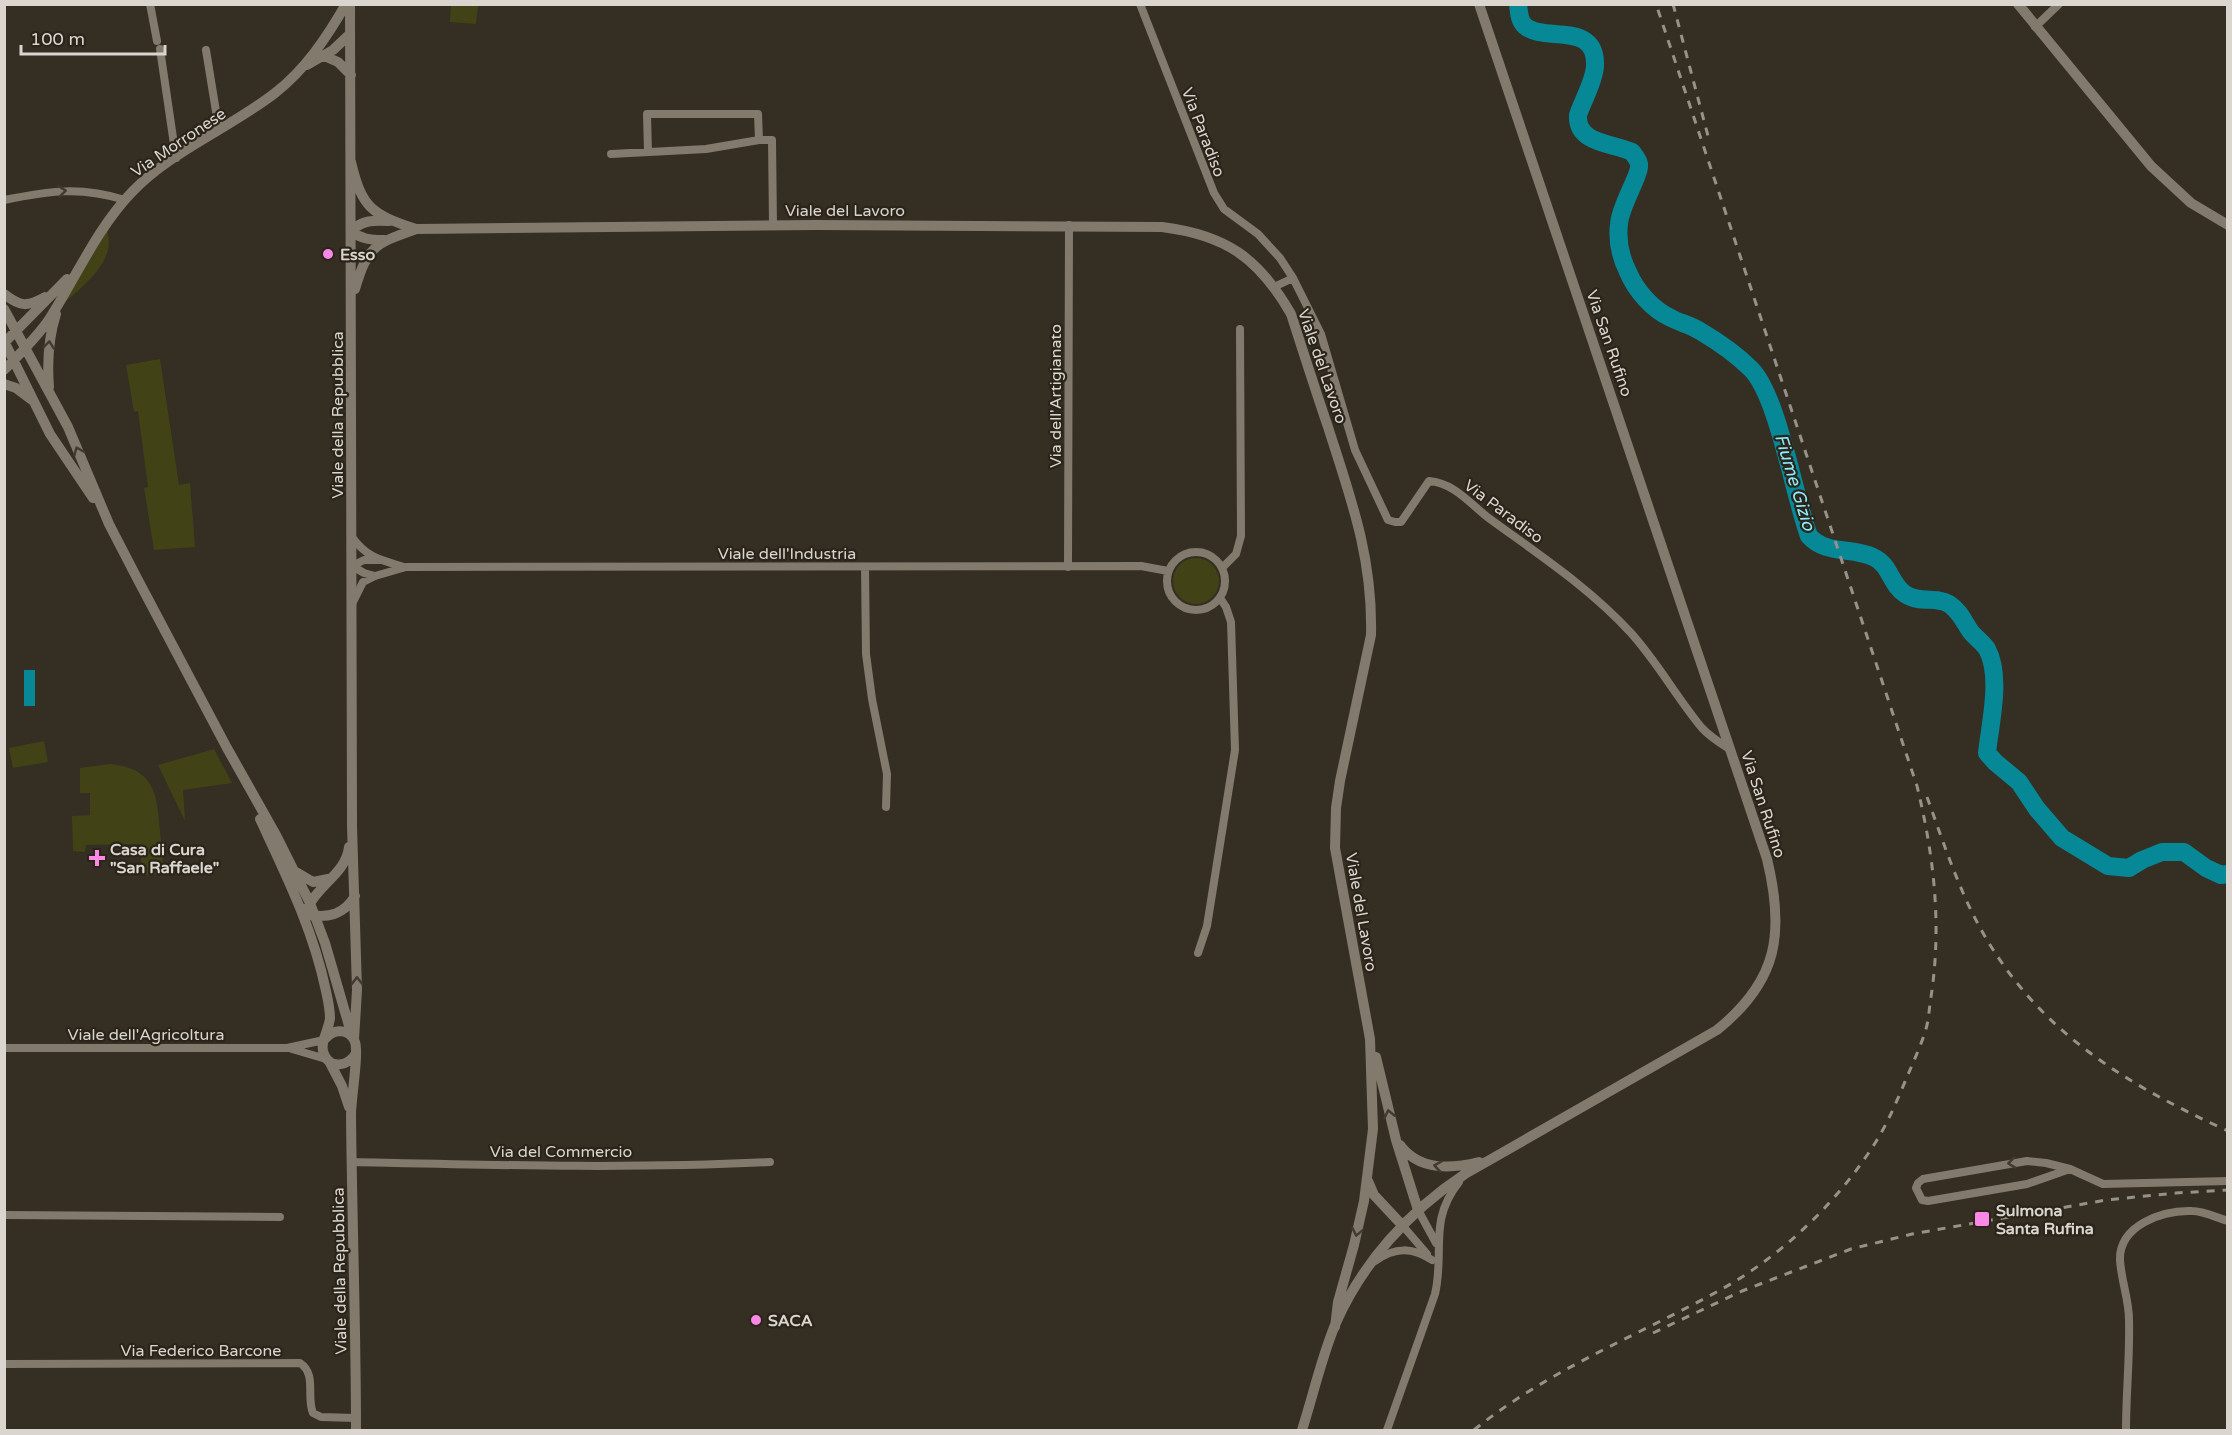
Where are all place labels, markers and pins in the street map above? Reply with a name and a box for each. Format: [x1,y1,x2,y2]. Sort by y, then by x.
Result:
place label: Esso [340,245,375,265]
marker: Esso [321,247,335,261]
place label: Casa di Cura "San Raffaele" [110,840,219,878]
marker: Casa di Cura "San Raffaele" [88,849,106,867]
place label: Sulmona Santa Rufina [1996,1201,2094,1239]
marker: Sulmona Santa Rufina [1973,1210,1991,1228]
place label: SACA [768,1311,813,1331]
marker: SACA [749,1313,763,1327]

